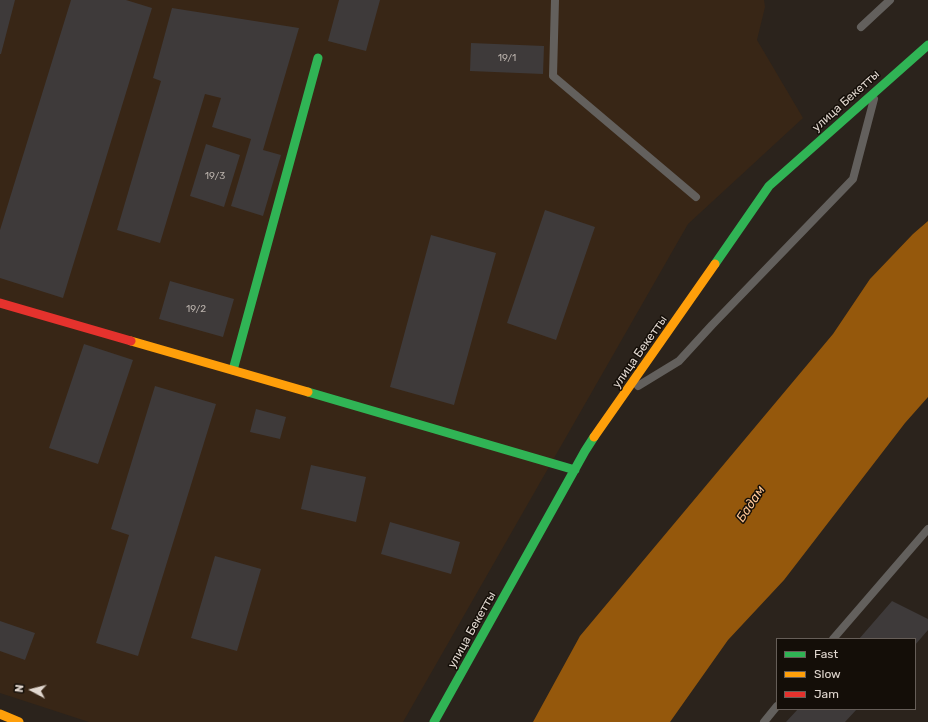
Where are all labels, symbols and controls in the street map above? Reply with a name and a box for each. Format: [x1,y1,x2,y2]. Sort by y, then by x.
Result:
house number: 19/1 [498,52,516,64]
street label: улица Бекетты [809,67,883,135]
house number: 19/3 [205,170,225,182]
house number: 19/2 [186,303,206,315]
street label: улица Бекетты [610,313,670,391]
water label: Бадам [733,483,769,525]
street label: улица Бекетты [445,589,499,671]
legend [776,638,916,710]
text: Fast [814,647,838,661]
text: Slow [814,667,841,681]
north arrow [12,670,52,710]
text: N [13,684,27,693]
text: Jam [814,687,839,701]

